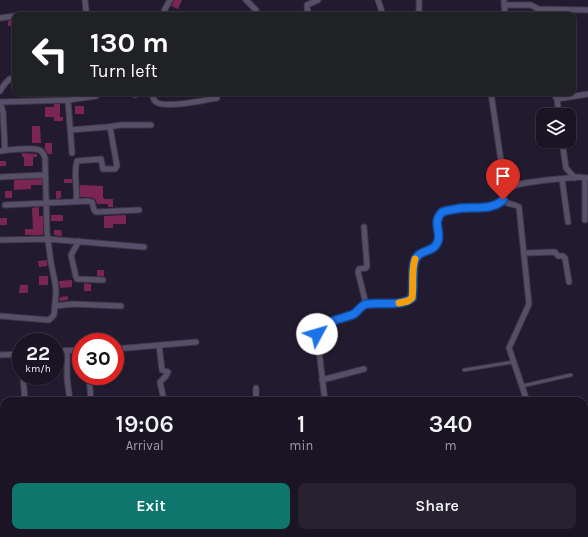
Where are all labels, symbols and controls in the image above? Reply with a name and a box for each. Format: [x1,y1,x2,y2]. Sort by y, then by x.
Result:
text: 130 m [90,26,169,59]
icon: left [24,28,76,80]
text: Turn left [90,60,158,82]
map controls [536,108,576,148]
button: layers [536,108,576,148]
pin [486,159,520,200]
icon: arrive [492,165,514,187]
position arrow [296,313,338,355]
speed limit sign: 30 [72,333,124,385]
text: 22 [26,342,50,365]
text: km/h [25,363,51,375]
text: 19:06 [116,410,174,438]
text: 1 [297,410,305,438]
text: 340 [429,410,472,438]
text: Arrival [126,438,164,453]
text: min [289,438,313,453]
text: m [445,438,457,453]
button: Exit [12,483,290,529]
button: Share [298,483,576,529]

